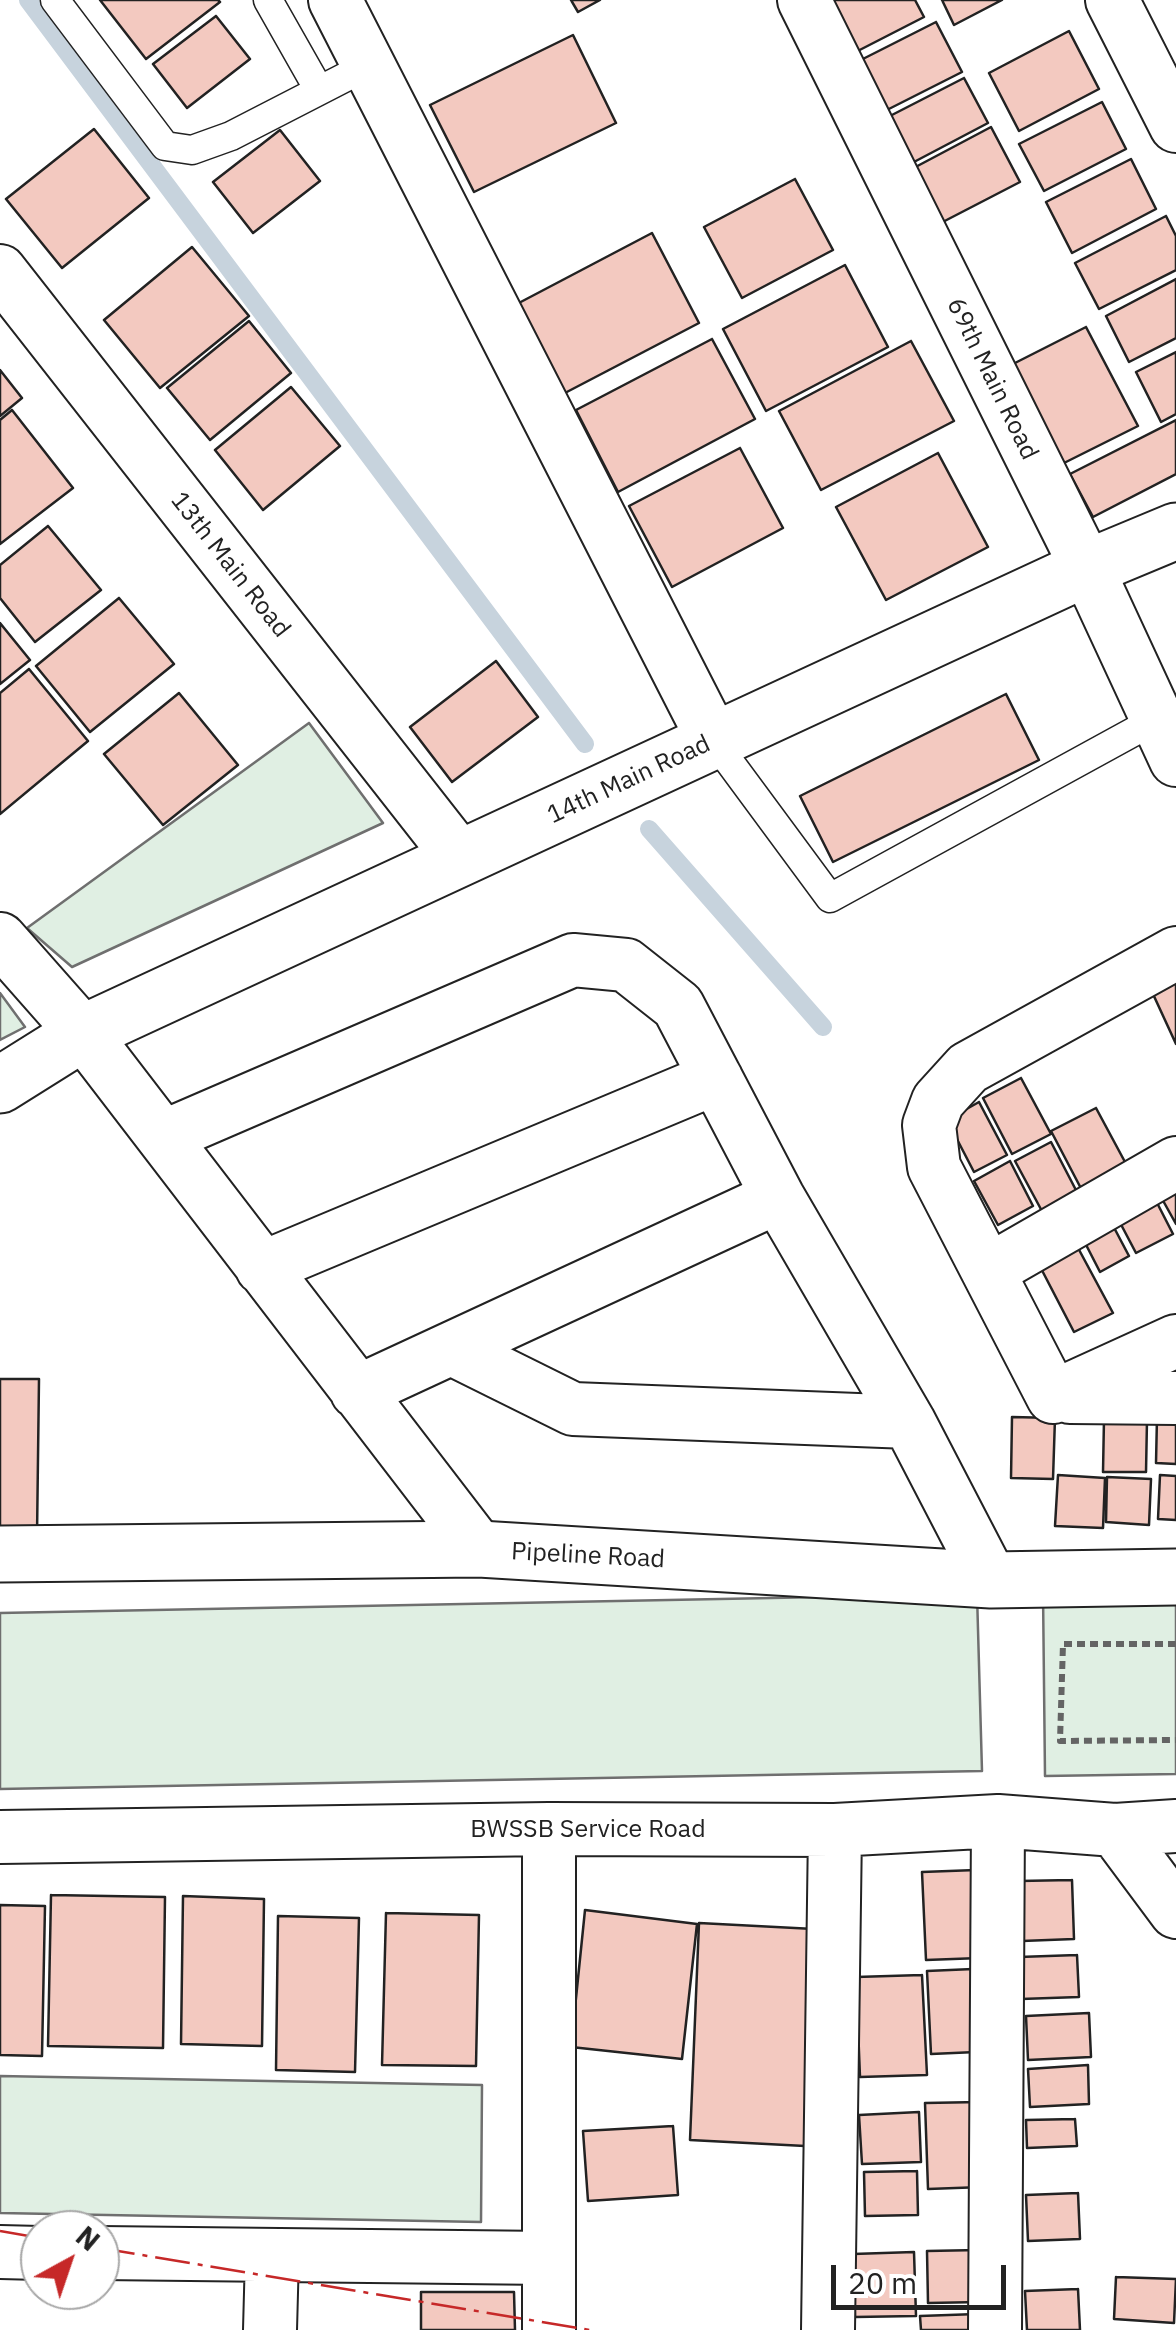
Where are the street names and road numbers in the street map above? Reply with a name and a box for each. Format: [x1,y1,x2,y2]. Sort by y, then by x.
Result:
street label: 69th Main Road [940,293,1044,465]
street label: 13th Main Road [164,486,296,644]
street label: 14th Main Road [543,729,715,831]
street label: Pipeline Road [510,1537,666,1575]
street label: BWSSB Service Road [470,1815,706,1845]

